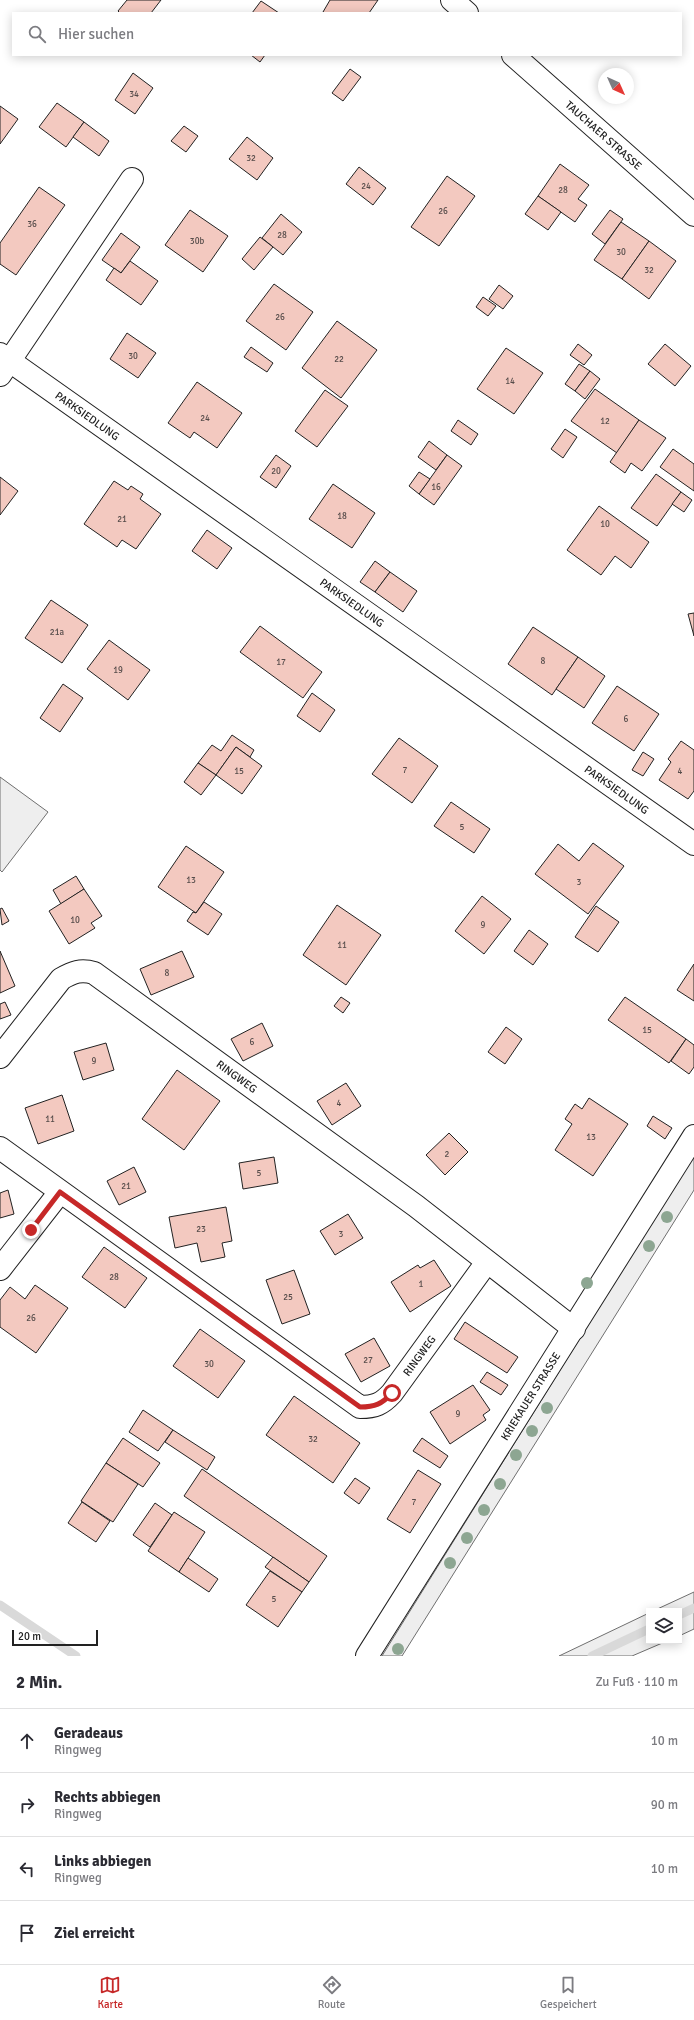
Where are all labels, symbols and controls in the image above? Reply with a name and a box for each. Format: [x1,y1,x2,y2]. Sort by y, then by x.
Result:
search box [12,12,682,56]
icon: search [26,23,48,45]
text: Hier suchen [58,25,134,43]
north arrow [598,68,634,104]
house number: 34 [129,89,139,100]
street label: TAUCHAER STRASSE [563,98,645,172]
house number: 32 [246,153,256,164]
house number: 24 [361,181,371,192]
house number: 28 [558,185,568,196]
house number: 26 [438,206,448,217]
house number: 36 [27,219,37,230]
house number: 28 [277,230,287,241]
house number: 30b [190,236,204,247]
house number: 30 [616,247,626,258]
house number: 32 [644,265,654,276]
house number: 26 [275,312,285,323]
house number: 30 [128,351,138,362]
house number: 22 [334,354,344,365]
house number: 14 [505,376,515,387]
street label: PARKSIEDLUNG [53,389,122,443]
house number: 24 [200,413,210,424]
house number: 12 [600,416,610,427]
house number: 20 [271,466,281,477]
house number: 16 [431,482,441,493]
house number: 18 [337,511,347,522]
house number: 21 [117,514,127,525]
house number: 10 [600,519,610,530]
street label: PARKSIEDLUNG [317,575,387,630]
house number: 21a [50,627,65,638]
house number: 8 [541,656,546,667]
house number: 17 [276,657,286,668]
house number: 19 [113,665,123,676]
house number: 6 [624,714,629,725]
street label: PARKSIEDLUNG [582,762,651,817]
house number: 7 [403,765,408,776]
house number: 15 [234,766,244,777]
house number: 4 [678,766,683,777]
house number: 5 [460,822,465,833]
house number: 13 [186,875,196,886]
house number: 3 [577,877,582,888]
house number: 10 [70,915,80,926]
house number: 9 [481,920,486,931]
house number: 11 [337,940,347,951]
house number: 8 [165,968,170,979]
house number: 15 [642,1025,652,1036]
house number: 6 [250,1037,255,1048]
house number: 9 [92,1056,97,1067]
street label: RINGWEG [214,1057,260,1095]
house number: 4 [337,1098,342,1109]
house number: 11 [45,1114,55,1125]
house number: 13 [586,1132,596,1143]
house number: 2 [445,1149,450,1160]
house number: 5 [257,1168,262,1179]
house number: 21 [121,1181,131,1192]
route end [22,1221,40,1239]
house number: 23 [196,1224,206,1235]
house number: 3 [339,1229,344,1240]
house number: 28 [109,1272,119,1283]
house number: 1 [419,1279,424,1290]
house number: 25 [283,1292,293,1303]
house number: 26 [26,1313,36,1324]
street label: RINGWEG [400,1333,438,1378]
street label: KRIEKAUER STRASSE [498,1350,563,1443]
house number: 27 [363,1355,373,1366]
house number: 30 [204,1359,214,1370]
route start [383,1384,401,1402]
house number: 9 [456,1409,461,1420]
house number: 32 [308,1434,318,1445]
house number: 7 [412,1497,417,1508]
house number: 5 [272,1594,277,1605]
map controls [646,1608,682,1644]
button: layers [646,1608,682,1644]
scale bar [12,1628,98,1647]
text: 20 m [18,1630,41,1643]
text: 2 Min. [16,1672,62,1693]
text: Zu Fuß · 110 m [595,1674,678,1690]
text: Geradeaus [54,1724,123,1742]
icon: ahead [16,1730,38,1752]
text: 10 m [651,1733,678,1749]
text: Ringweg [54,1742,102,1758]
text: Rechts abbiegen [54,1788,161,1806]
icon: right [16,1794,38,1816]
text: 90 m [651,1797,678,1813]
text: Ringweg [54,1806,102,1822]
text: Links abbiegen [54,1852,151,1870]
icon: left [16,1858,38,1880]
text: 10 m [651,1861,678,1877]
text: Ringweg [54,1870,102,1886]
icon: arrive [16,1922,38,1944]
text: Ziel erreicht [54,1924,135,1942]
tab: Karte [97,1974,123,2011]
tab: Route [318,1974,345,2011]
tab: Gespeichert [540,1974,597,2011]

